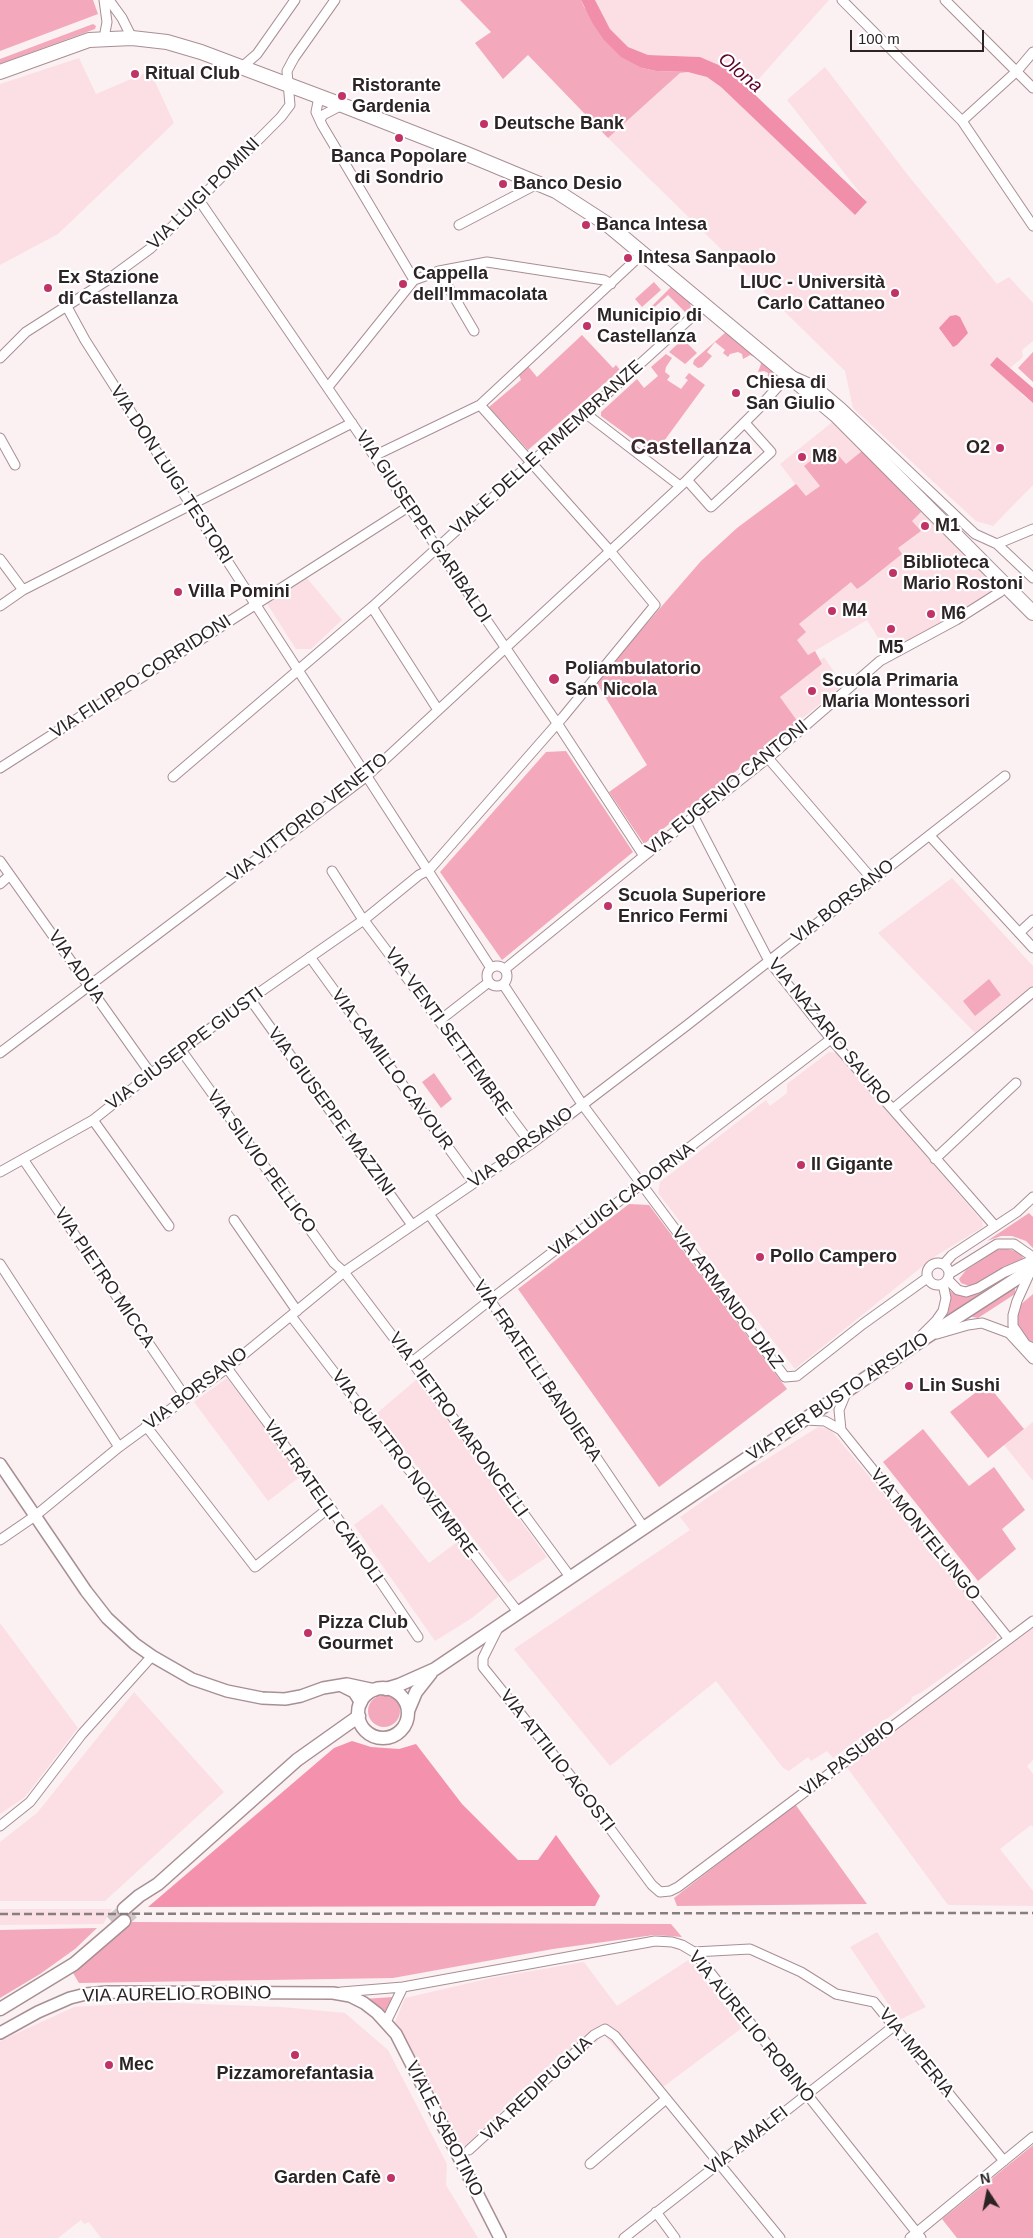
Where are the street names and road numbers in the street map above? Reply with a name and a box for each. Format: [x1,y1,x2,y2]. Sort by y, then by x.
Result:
street label: VIA LUIGI POMINI [143,133,265,255]
street label: VIALE DELLE RIMEMBRANZE [446,356,648,540]
street label: VIA DON LUIGI TESTORI [105,382,237,568]
street label: VIA GIUSEPPE GARIBALDI [351,427,495,627]
street label: VIA FILIPPO CORRIDONI [47,610,235,744]
street label: VIA EUGENIO CANTONI [641,716,813,860]
street label: VIA VITTORIO VENETO [224,749,392,887]
street label: VIA BORSANO [787,855,899,949]
street label: VIA ADUA [43,926,109,1008]
street label: VIA VENTI SETTEMBRE [380,944,516,1120]
street label: VIA NAZARIO SAURO [763,954,895,1110]
street label: VIA GIUSEPPE GIUSTI [102,983,268,1115]
street label: VIA CAMILLO CAVOUR [326,985,458,1155]
street label: VIA GIUSEPPE MAZZINI [263,1024,399,1200]
street label: VIA SILVIO PELLICO [202,1086,320,1238]
street label: VIA BORSANO [464,1103,578,1193]
street label: VIA LUIGI CADORNA [545,1138,699,1262]
street label: VIA PIETRO MICCA [49,1204,159,1352]
street label: VIA ARMANDO DIAZ [667,1223,787,1373]
street label: VIA FRATELLI BANDIERA [468,1276,606,1466]
street label: VIA PIETRO MARONCELLI [384,1328,532,1522]
street label: VIA PER BUSTO ARSIZIO [743,1328,933,1466]
street label: VIA BORSANO [140,1343,252,1435]
street label: VIA QUATTRO NOVEMBRE [327,1366,481,1562]
street label: VIA FRATELLI CAIROLI [259,1416,387,1588]
street label: VIA MONTELUNGO [865,1465,985,1605]
street label: VIA ATTILIO AGOSTI [495,1686,619,1836]
street label: VIA PASUBIO [796,1716,900,1802]
street label: VIA AURELIO ROBINO [683,1947,819,2107]
street label: VIA AURELIO ROBINO [82,1983,272,2007]
street label: VIA IMPERIA [874,2004,958,2102]
street label: VIA REDIPUGLIA [477,2032,597,2146]
street label: VIALE SABOTINO [401,2058,487,2200]
street label: VIA AMALFI [701,2102,793,2180]

